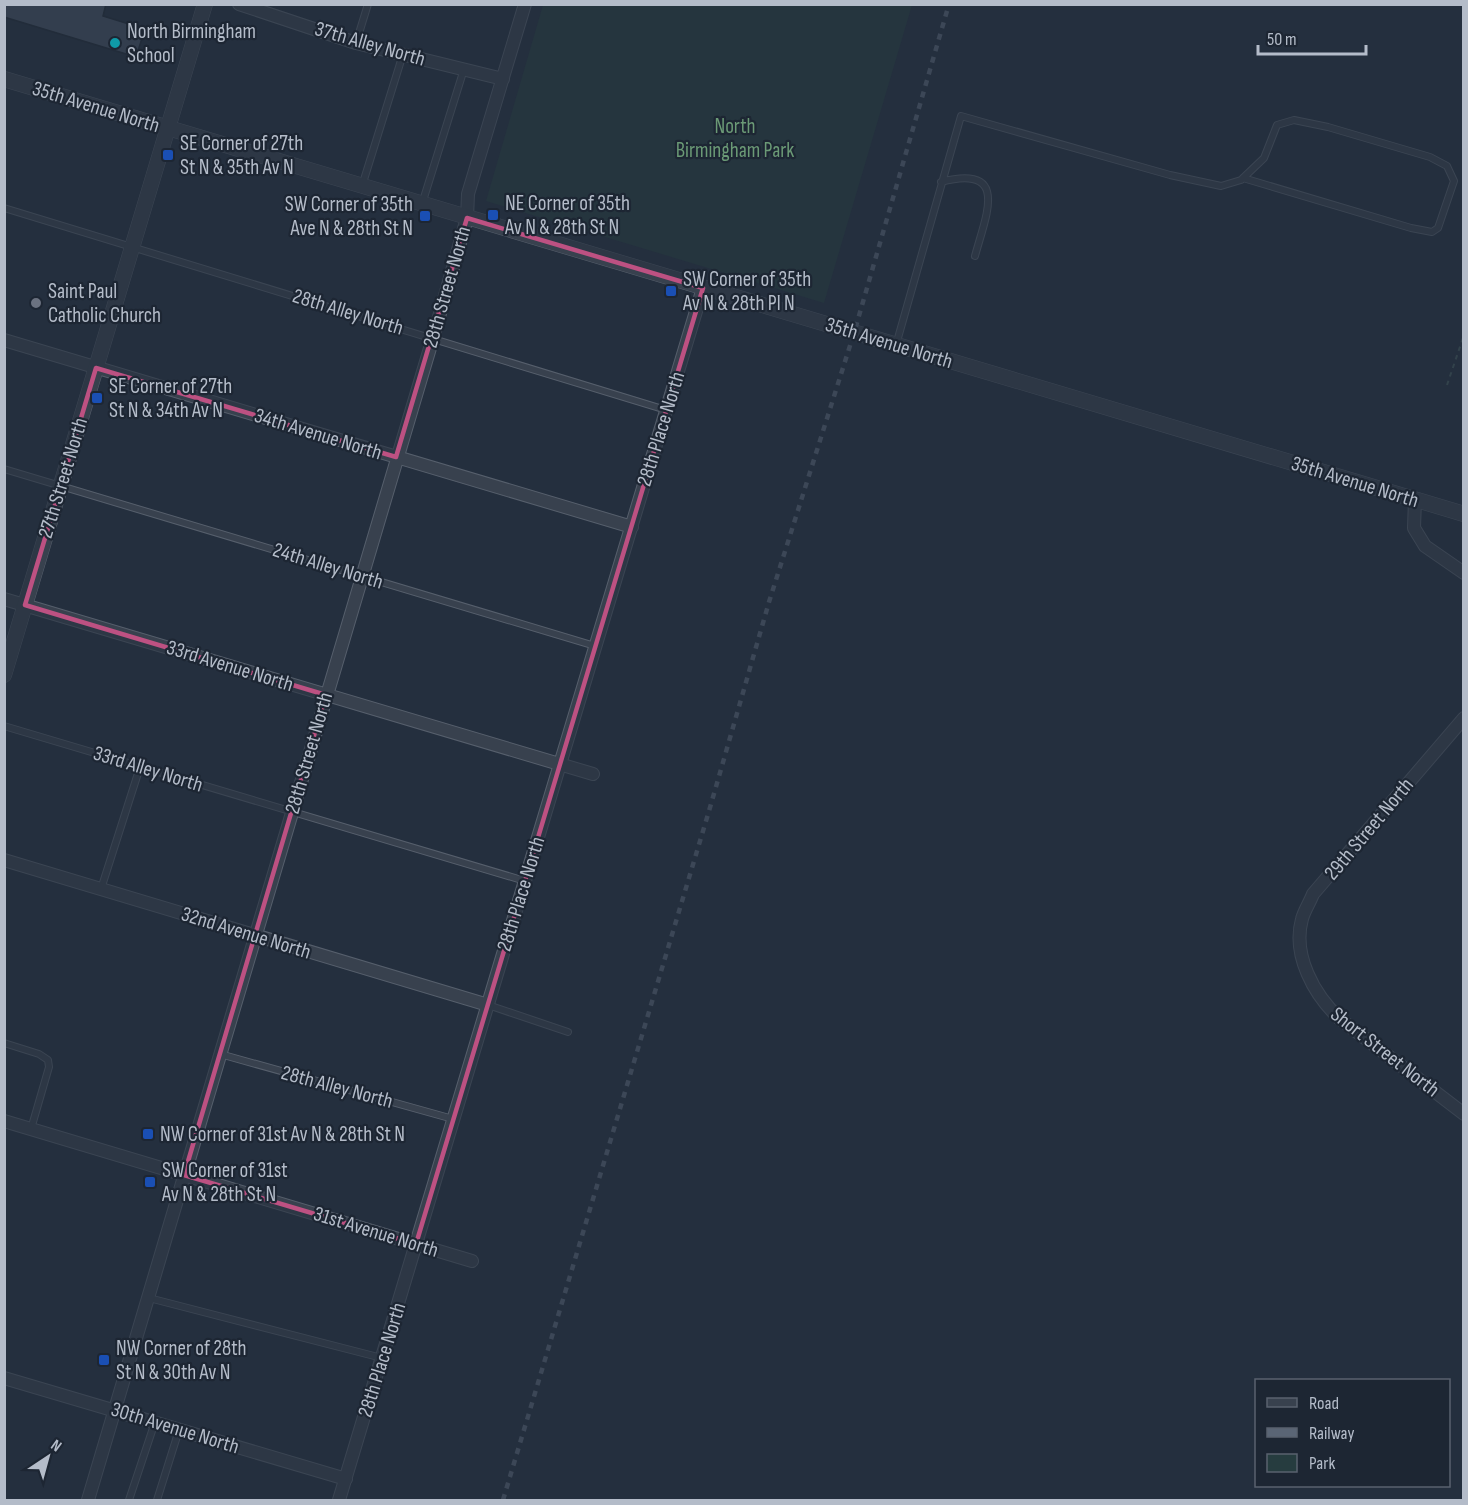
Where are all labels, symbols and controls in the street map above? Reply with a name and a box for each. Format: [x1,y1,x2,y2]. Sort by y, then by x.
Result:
street label: 37th Alley North [312,16,428,72]
scale bar [1258,18,1366,56]
place label: North Birmingham School [127,19,256,68]
text: 50 m [1267,29,1297,50]
marker: North Birmingham School [108,36,122,50]
street label: 35th Avenue North [29,76,163,138]
park label: North Birmingham Park [676,114,794,163]
place label: SE Corner of 27th St N & 35th Av N [180,131,303,180]
marker: SE Corner of 27th St N & 35th Av N [161,148,175,162]
place label: NE Corner of 35th Av N & 28th St N [504,191,630,240]
place label: SW Corner of 35th Ave N & 28th St N [285,192,413,241]
marker: NE Corner of 35th Av N & 28th St N [486,208,500,222]
marker: SW Corner of 35th Ave N & 28th St N [418,209,432,223]
street label: 28th Street North [418,223,476,351]
place label: SW Corner of 35th Av N & 28th Pl N [682,267,811,316]
place label: Saint Paul Catholic Church [48,279,161,328]
street label: 28th Alley North [290,283,406,341]
marker: SW Corner of 35th Av N & 28th Pl N [664,284,678,298]
marker: Saint Paul Catholic Church [29,296,43,310]
street label: 35th Avenue North [822,312,956,374]
street label: 28th Place North [632,369,690,489]
place label: SE Corner of 27th St N & 34th Av N [109,374,232,423]
marker: SE Corner of 27th St N & 34th Av N [90,391,104,405]
street label: 34th Avenue North [251,403,385,465]
street label: 27th Street North [33,415,93,541]
street label: 35th Avenue North [1288,451,1422,513]
street label: 24th Alley North [270,537,386,595]
street label: 33rd Avenue North [164,635,296,697]
street label: 28th Street North [280,689,338,817]
street label: 33rd Alley North [90,740,206,798]
street label: 29th Street North [1319,773,1419,885]
street label: 28th Place North [492,834,550,954]
street label: 32nd Avenue North [178,901,314,965]
street label: Short Street North [1326,1002,1444,1102]
street label: 28th Alley North [278,1060,396,1114]
place label: NW Corner of 31st Av N & 28th St N [160,1122,405,1147]
marker: NW Corner of 31st Av N & 28th St N [141,1127,155,1141]
place label: SW Corner of 31st Av N & 28th St N [161,1158,288,1207]
marker: SW Corner of 31st Av N & 28th St N [143,1175,157,1189]
street label: 31st Avenue North [311,1201,441,1263]
street label: 28th Place North [353,1300,411,1420]
place label: NW Corner of 28th St N & 30th Av N [116,1336,247,1385]
marker: NW Corner of 28th St N & 30th Av N [97,1353,111,1367]
legend [1255,1379,1450,1487]
text: Road [1309,1393,1339,1414]
street label: 30th Avenue North [108,1397,242,1459]
text: Railway [1309,1423,1354,1444]
north arrow [18,1427,78,1487]
text: N [47,1436,65,1456]
text: Park [1309,1453,1335,1474]

